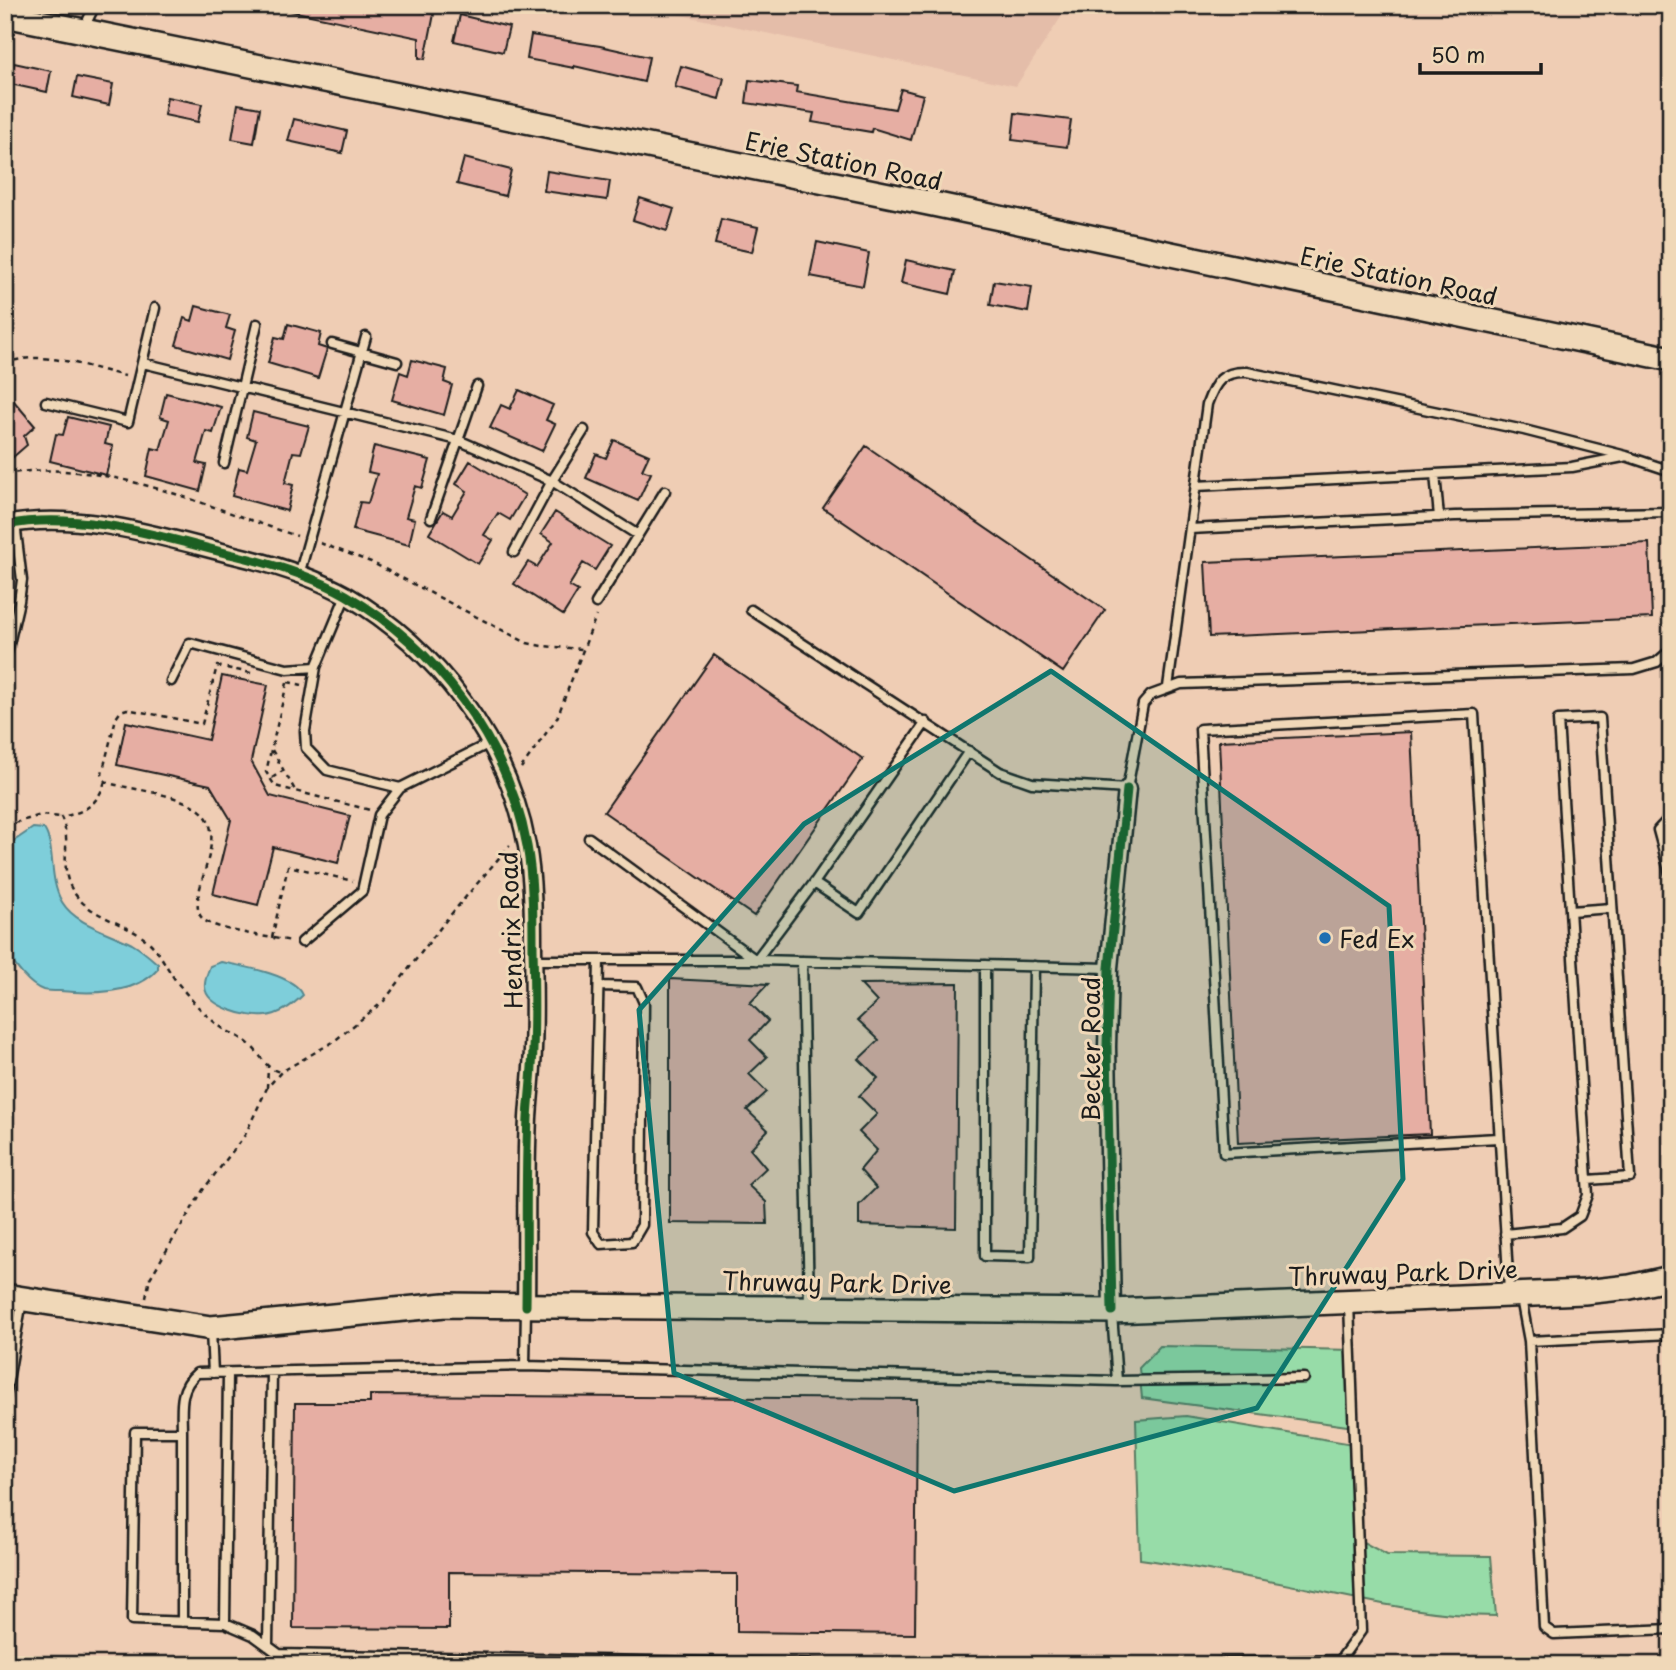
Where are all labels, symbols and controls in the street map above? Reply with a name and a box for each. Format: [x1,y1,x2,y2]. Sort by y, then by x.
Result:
scale bar [1420,32,1541,76]
text: 50 m [1431,38,1485,70]
street label: Erie Station Road [742,122,946,198]
street label: Erie Station Road [1297,237,1501,313]
street label: Hendrix Road [489,850,531,1010]
place label: Fed Ex [1339,920,1414,956]
marker: Fed Ex [1317,930,1333,946]
street label: Becker Road [1072,977,1108,1121]
street label: Thruway Park Drive [1288,1250,1518,1294]
street label: Thruway Park Drive [722,1262,952,1302]

